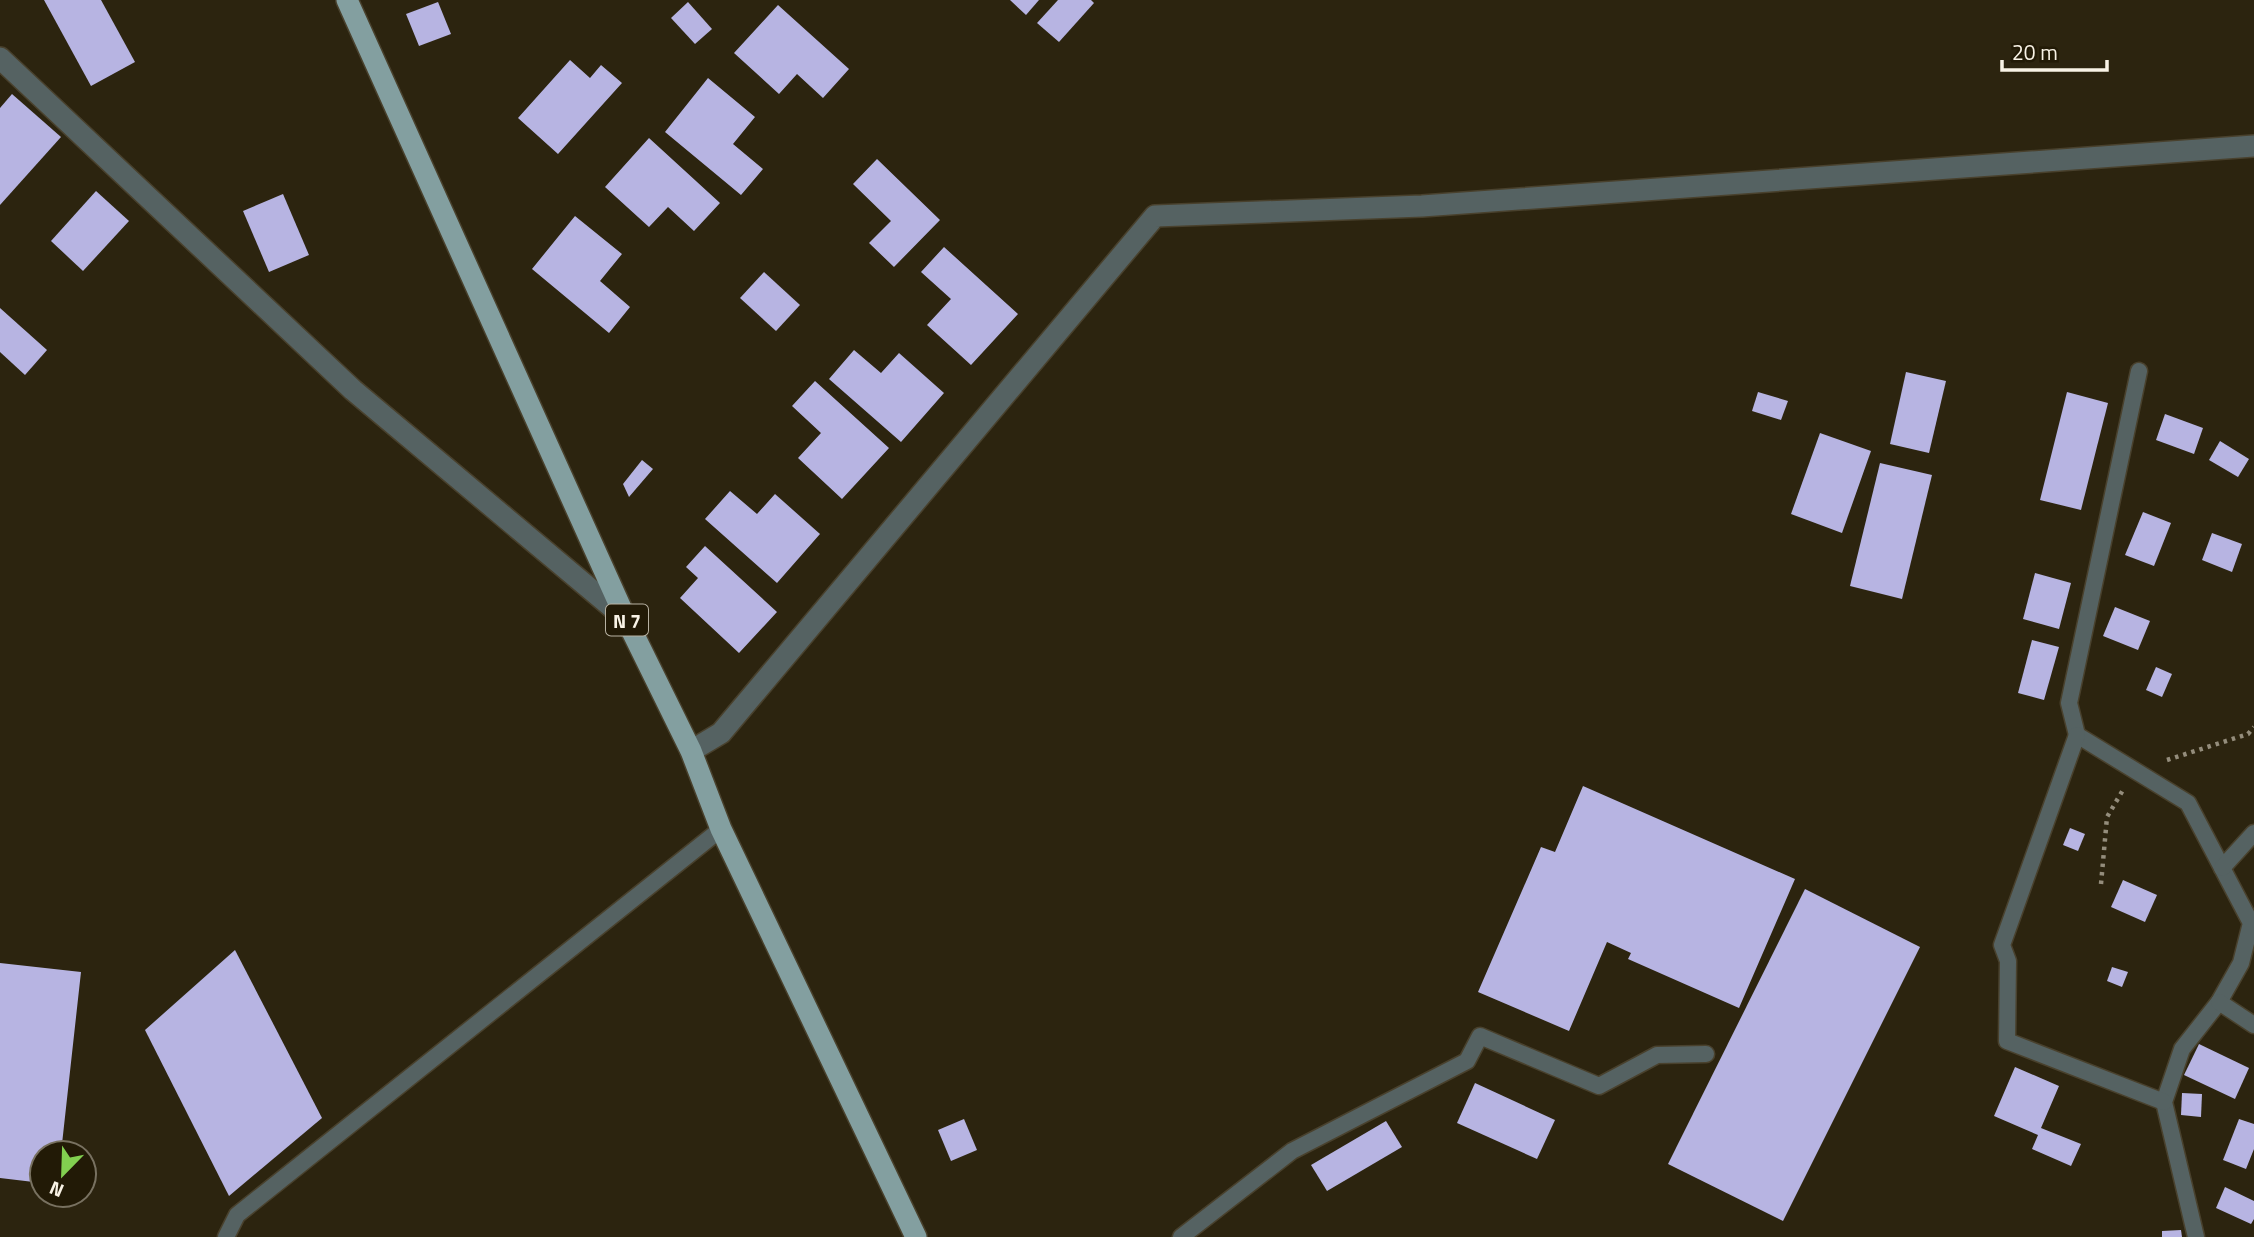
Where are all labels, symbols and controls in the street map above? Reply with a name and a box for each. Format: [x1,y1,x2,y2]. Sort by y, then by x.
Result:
scale bar [2002,28,2107,72]
text: 20 m [2012,36,2058,68]
road number: N 7 [606,604,648,636]
north arrow [28,1139,98,1209]
text: N [44,1174,68,1206]

